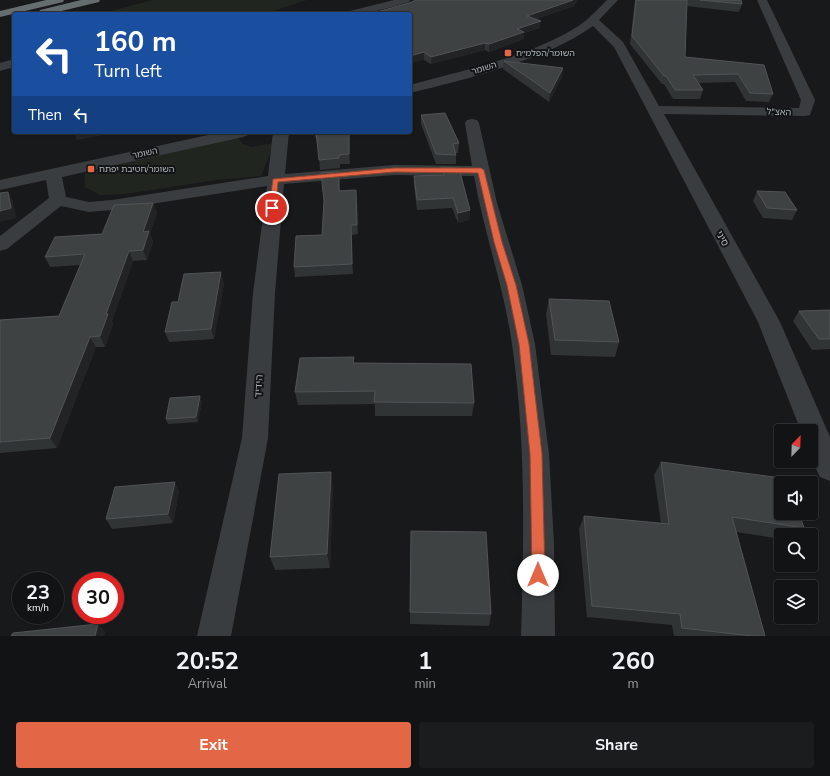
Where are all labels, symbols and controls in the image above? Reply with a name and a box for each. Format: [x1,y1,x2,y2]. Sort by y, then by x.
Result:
text: 160 m [94,23,177,61]
icon: left [28,28,80,80]
place label: השומר/הפלמ״ח [516,47,575,59]
marker: השומר/הפלמ״ח [503,48,513,58]
text: Turn left [94,59,162,83]
street label: השומר [470,59,498,77]
icon: left [70,104,92,126]
text: Then [28,105,62,125]
street label: האצ"ל [767,106,791,118]
street label: השומר [131,144,159,162]
place label: השומר/חטיבת יפתח [99,163,174,175]
marker: השומר/חטיבת יפתח [86,164,96,174]
pin [255,191,289,225]
icon: arrive [261,197,283,219]
street label: סיני [712,228,732,249]
street label: הידיד [251,374,267,398]
north arrow [774,424,818,468]
map controls [774,424,818,624]
button: sound [774,476,818,520]
button: search [774,528,818,572]
position arrow [517,554,559,596]
speed limit sign: 30 [72,572,124,624]
text: 23 [26,579,50,606]
button: layers [774,580,818,624]
text: km/h [27,601,49,615]
text: 20:52 [175,645,239,677]
text: 1 [418,645,432,677]
text: 260 [611,645,655,677]
text: Arrival [188,675,227,693]
text: min [414,675,436,693]
text: m [627,675,639,693]
button: Exit [16,722,411,768]
button: Share [419,722,814,768]

